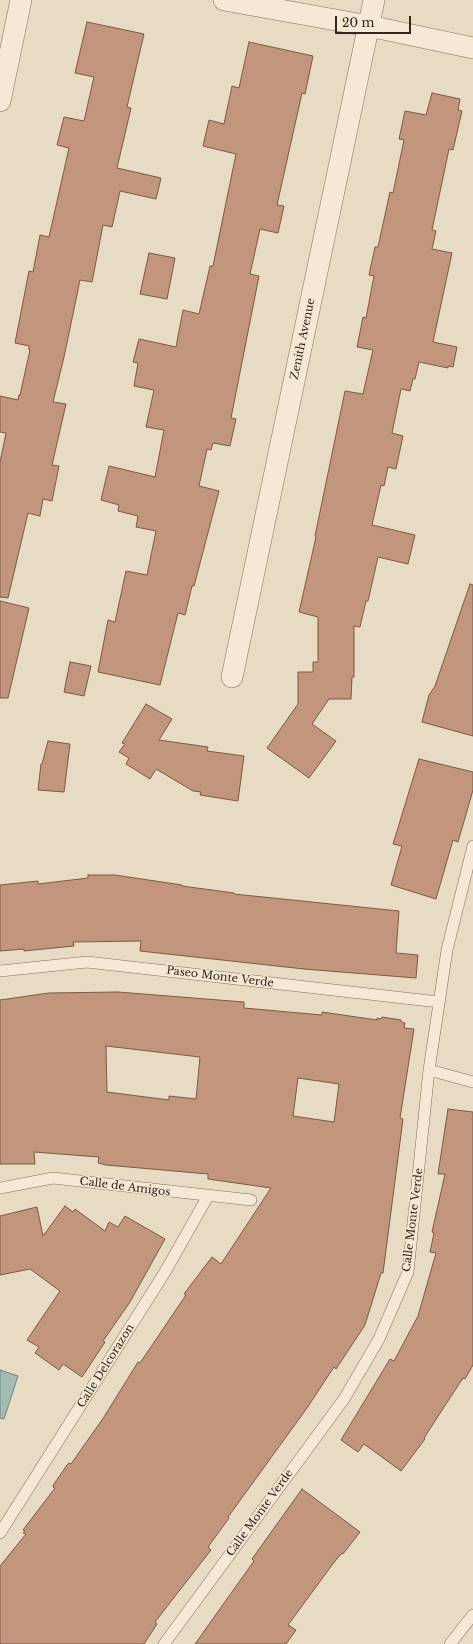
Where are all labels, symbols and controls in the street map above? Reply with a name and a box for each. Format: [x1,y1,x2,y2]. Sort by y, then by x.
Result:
scale bar [337,8,413,34]
text: 20 m [342,15,374,30]
street label: Zenith Avenue [288,297,318,381]
street label: Paseo Monte Verde [166,964,274,990]
street label: Calle Monte Verde [400,1167,426,1273]
street label: Calle de Amigos [79,1175,171,1199]
street label: Calle Delcorazon [75,1322,137,1410]
street label: Calle Monte Verde [224,1467,296,1559]

